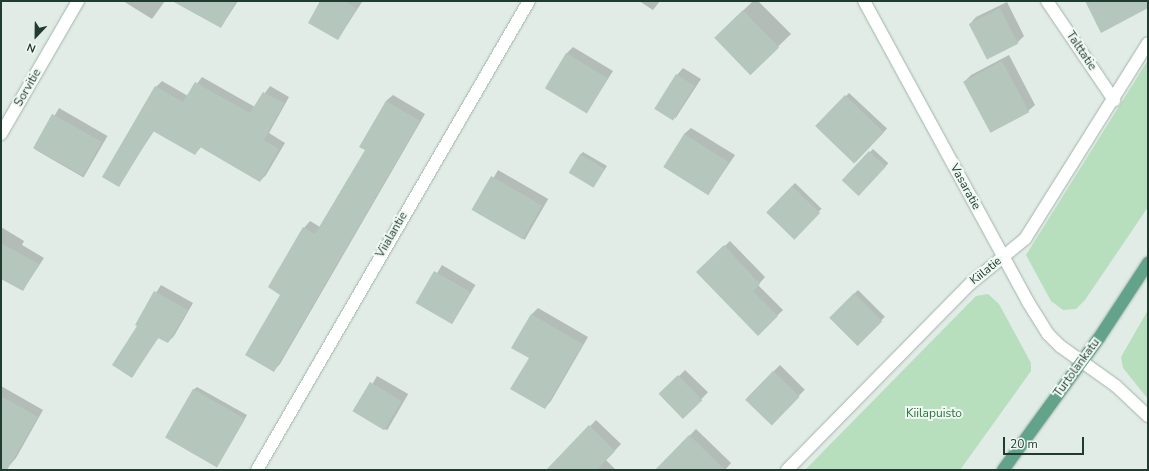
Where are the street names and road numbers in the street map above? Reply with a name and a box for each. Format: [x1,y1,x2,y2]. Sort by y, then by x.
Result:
street label: Talttatie [1063,29,1099,73]
street label: Sorvitie [12,67,44,109]
street label: Vasaratie [947,162,983,212]
street label: Viialantie [373,210,411,260]
street label: Kiilatie [967,254,1005,288]
street label: Turtolankatu [1051,336,1103,400]

